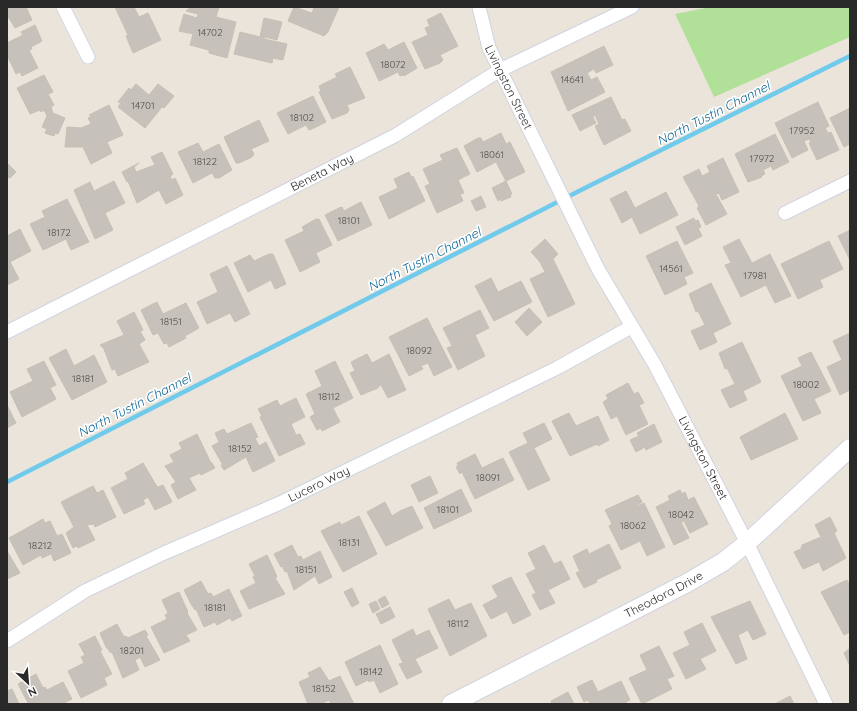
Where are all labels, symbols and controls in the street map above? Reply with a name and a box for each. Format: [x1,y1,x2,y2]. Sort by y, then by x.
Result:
house number: 14702 [197,26,223,39]
street label: Livingston Street [482,42,536,132]
house number: 18072 [380,58,406,71]
house number: 14641 [560,73,584,86]
water label: North Tustin Channel [654,77,774,148]
house number: 14701 [131,99,155,112]
house number: 18102 [290,111,315,124]
house number: 17952 [789,124,815,137]
house number: 18061 [480,148,504,161]
street label: Beneta Way [288,150,356,194]
house number: 17972 [750,152,775,165]
house number: 18122 [193,155,217,168]
house number: 18101 [338,214,360,227]
water label: North Tustin Channel [365,223,485,294]
house number: 18172 [47,226,71,239]
house number: 14561 [659,262,683,275]
house number: 17981 [743,269,767,282]
house number: 18151 [160,315,182,328]
house number: 18092 [406,344,433,357]
water label: North Tustin Channel [75,369,195,440]
house number: 18181 [72,372,94,385]
house number: 18002 [793,378,820,391]
house number: 18112 [318,390,340,403]
street label: Livingston Street [676,413,731,502]
house number: 18152 [228,442,252,455]
street label: Lucero Way [286,462,352,505]
house number: 18091 [476,471,500,484]
house number: 18101 [437,503,459,516]
house number: 18042 [668,508,694,521]
house number: 18062 [620,519,646,532]
house number: 18131 [338,536,360,549]
house number: 18212 [28,539,52,552]
house number: 18151 [295,563,317,576]
street label: Theodora Drive [621,567,705,621]
house number: 18181 [204,601,226,614]
house number: 18112 [447,617,469,630]
house number: 18201 [120,644,144,657]
north arrow [8,663,48,703]
house number: 18142 [359,665,383,678]
house number: 18152 [312,682,336,695]
text: N [26,684,39,700]

